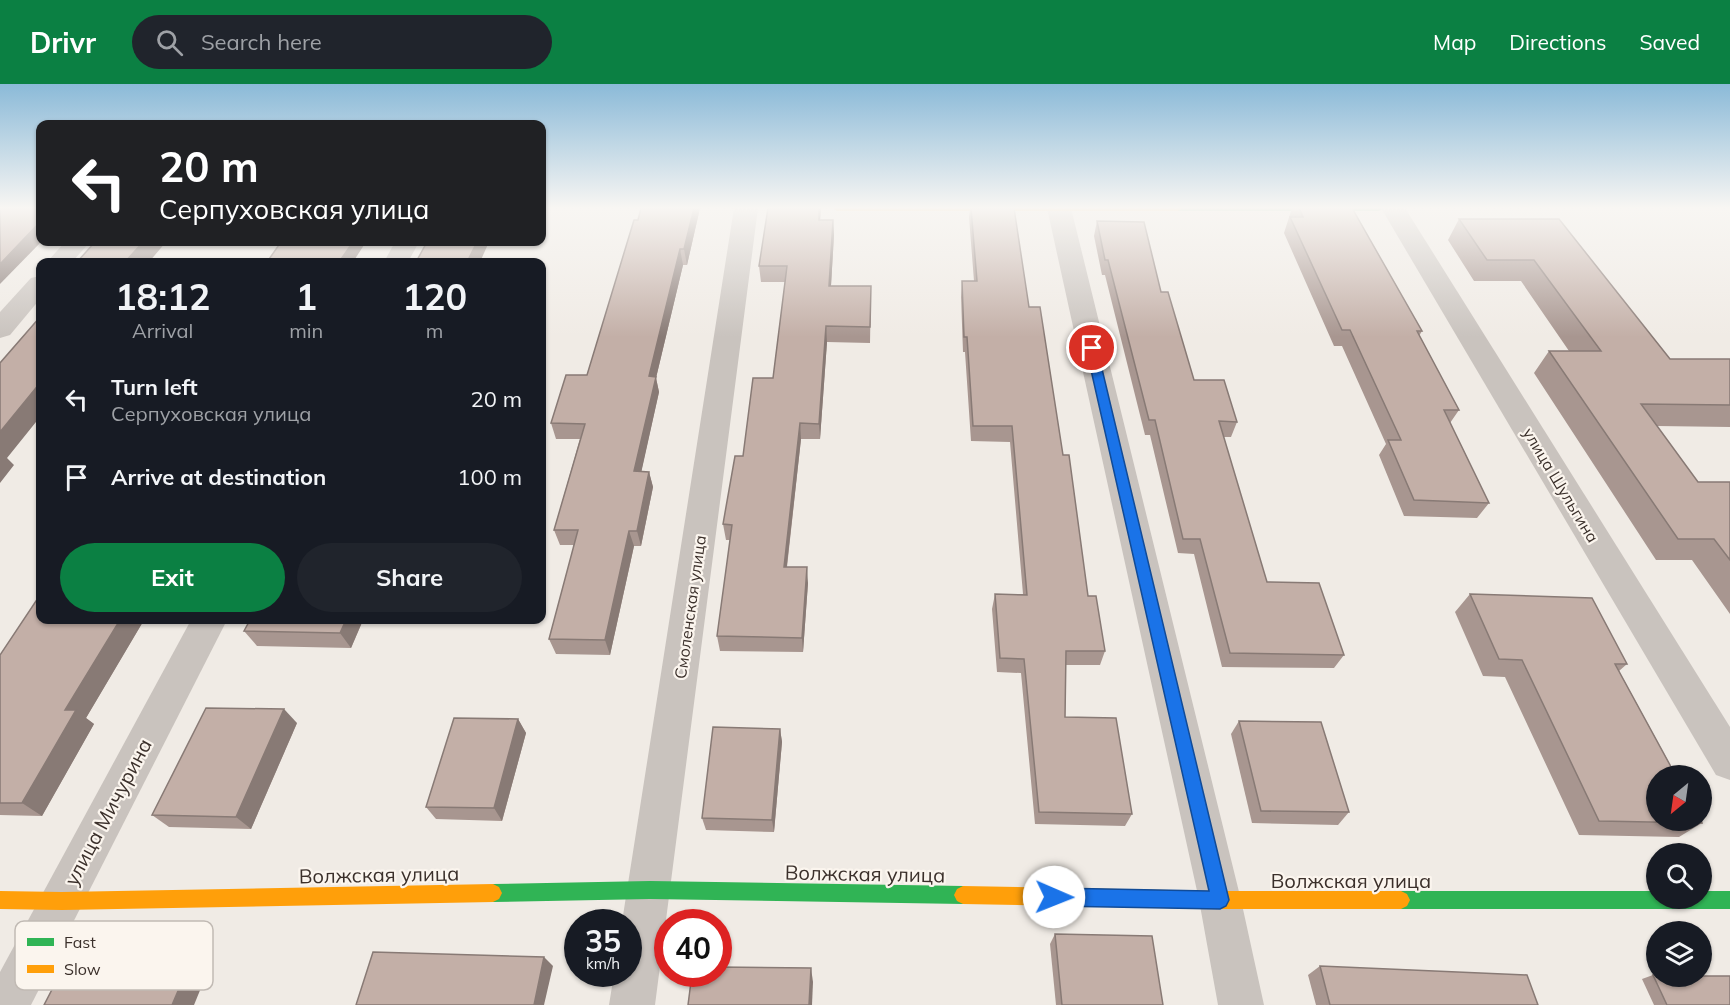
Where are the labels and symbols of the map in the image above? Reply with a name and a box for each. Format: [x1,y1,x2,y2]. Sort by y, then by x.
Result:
pin [1066,322,1117,373]
street label: улица Шульгина [1519,424,1603,546]
street label: Смоленская улица [670,534,710,680]
street label: улица Мичурина [58,734,157,890]
north arrow [1646,765,1712,831]
street label: Волжская улица [785,860,945,887]
street label: Волжская улица [299,861,459,888]
position arrow [1022,865,1086,929]
street label: Волжская улица [1271,868,1431,893]
speed limit sign: 40 [654,909,732,987]
legend [15,921,213,990]
text: Fast [64,932,96,952]
text: Slow [64,959,101,979]

